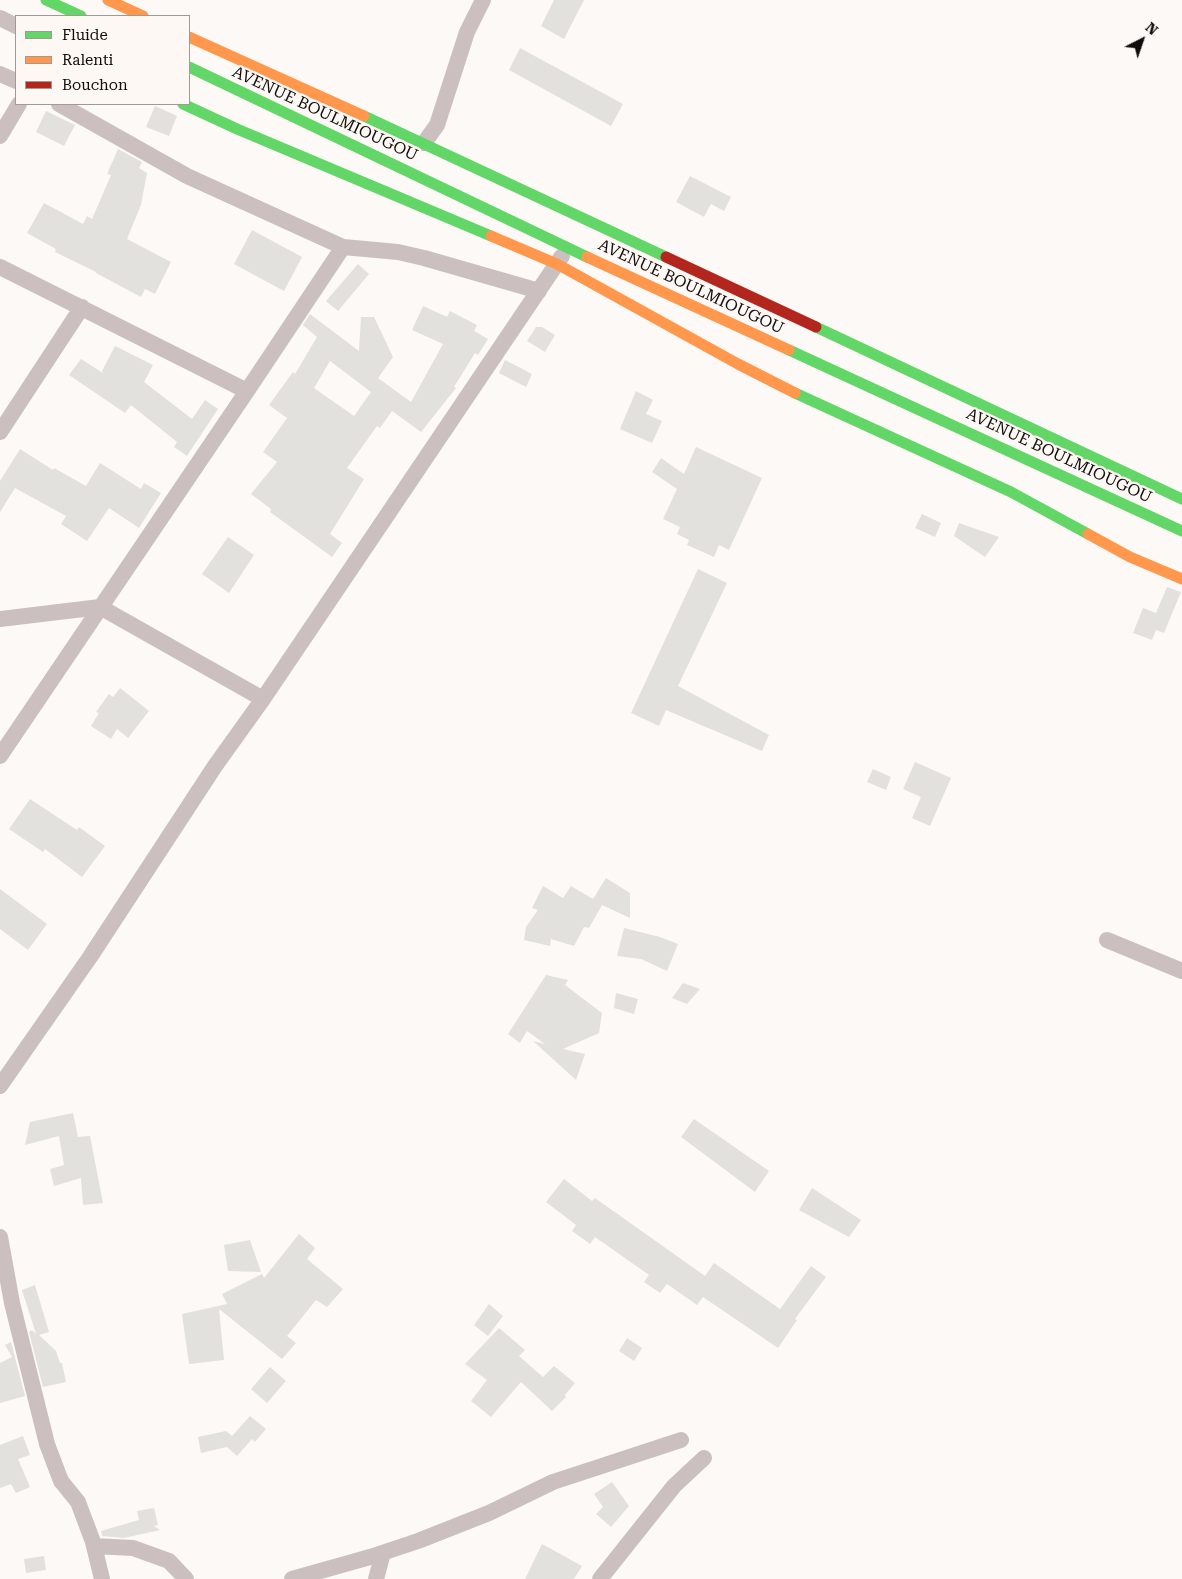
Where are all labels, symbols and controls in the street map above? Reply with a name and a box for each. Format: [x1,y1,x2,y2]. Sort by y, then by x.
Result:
legend [15,15,190,105]
north arrow [1117,15,1167,65]
text: N [1143,19,1161,38]
text: Fluide [62,26,108,44]
text: Ralenti [62,51,113,69]
street label: AVENUE BOULMIOUGOU [229,63,421,165]
text: Bouchon [62,76,128,94]
street label: AVENUE BOULMIOUGOU [595,236,787,338]
street label: AVENUE BOULMIOUGOU [963,405,1155,507]

